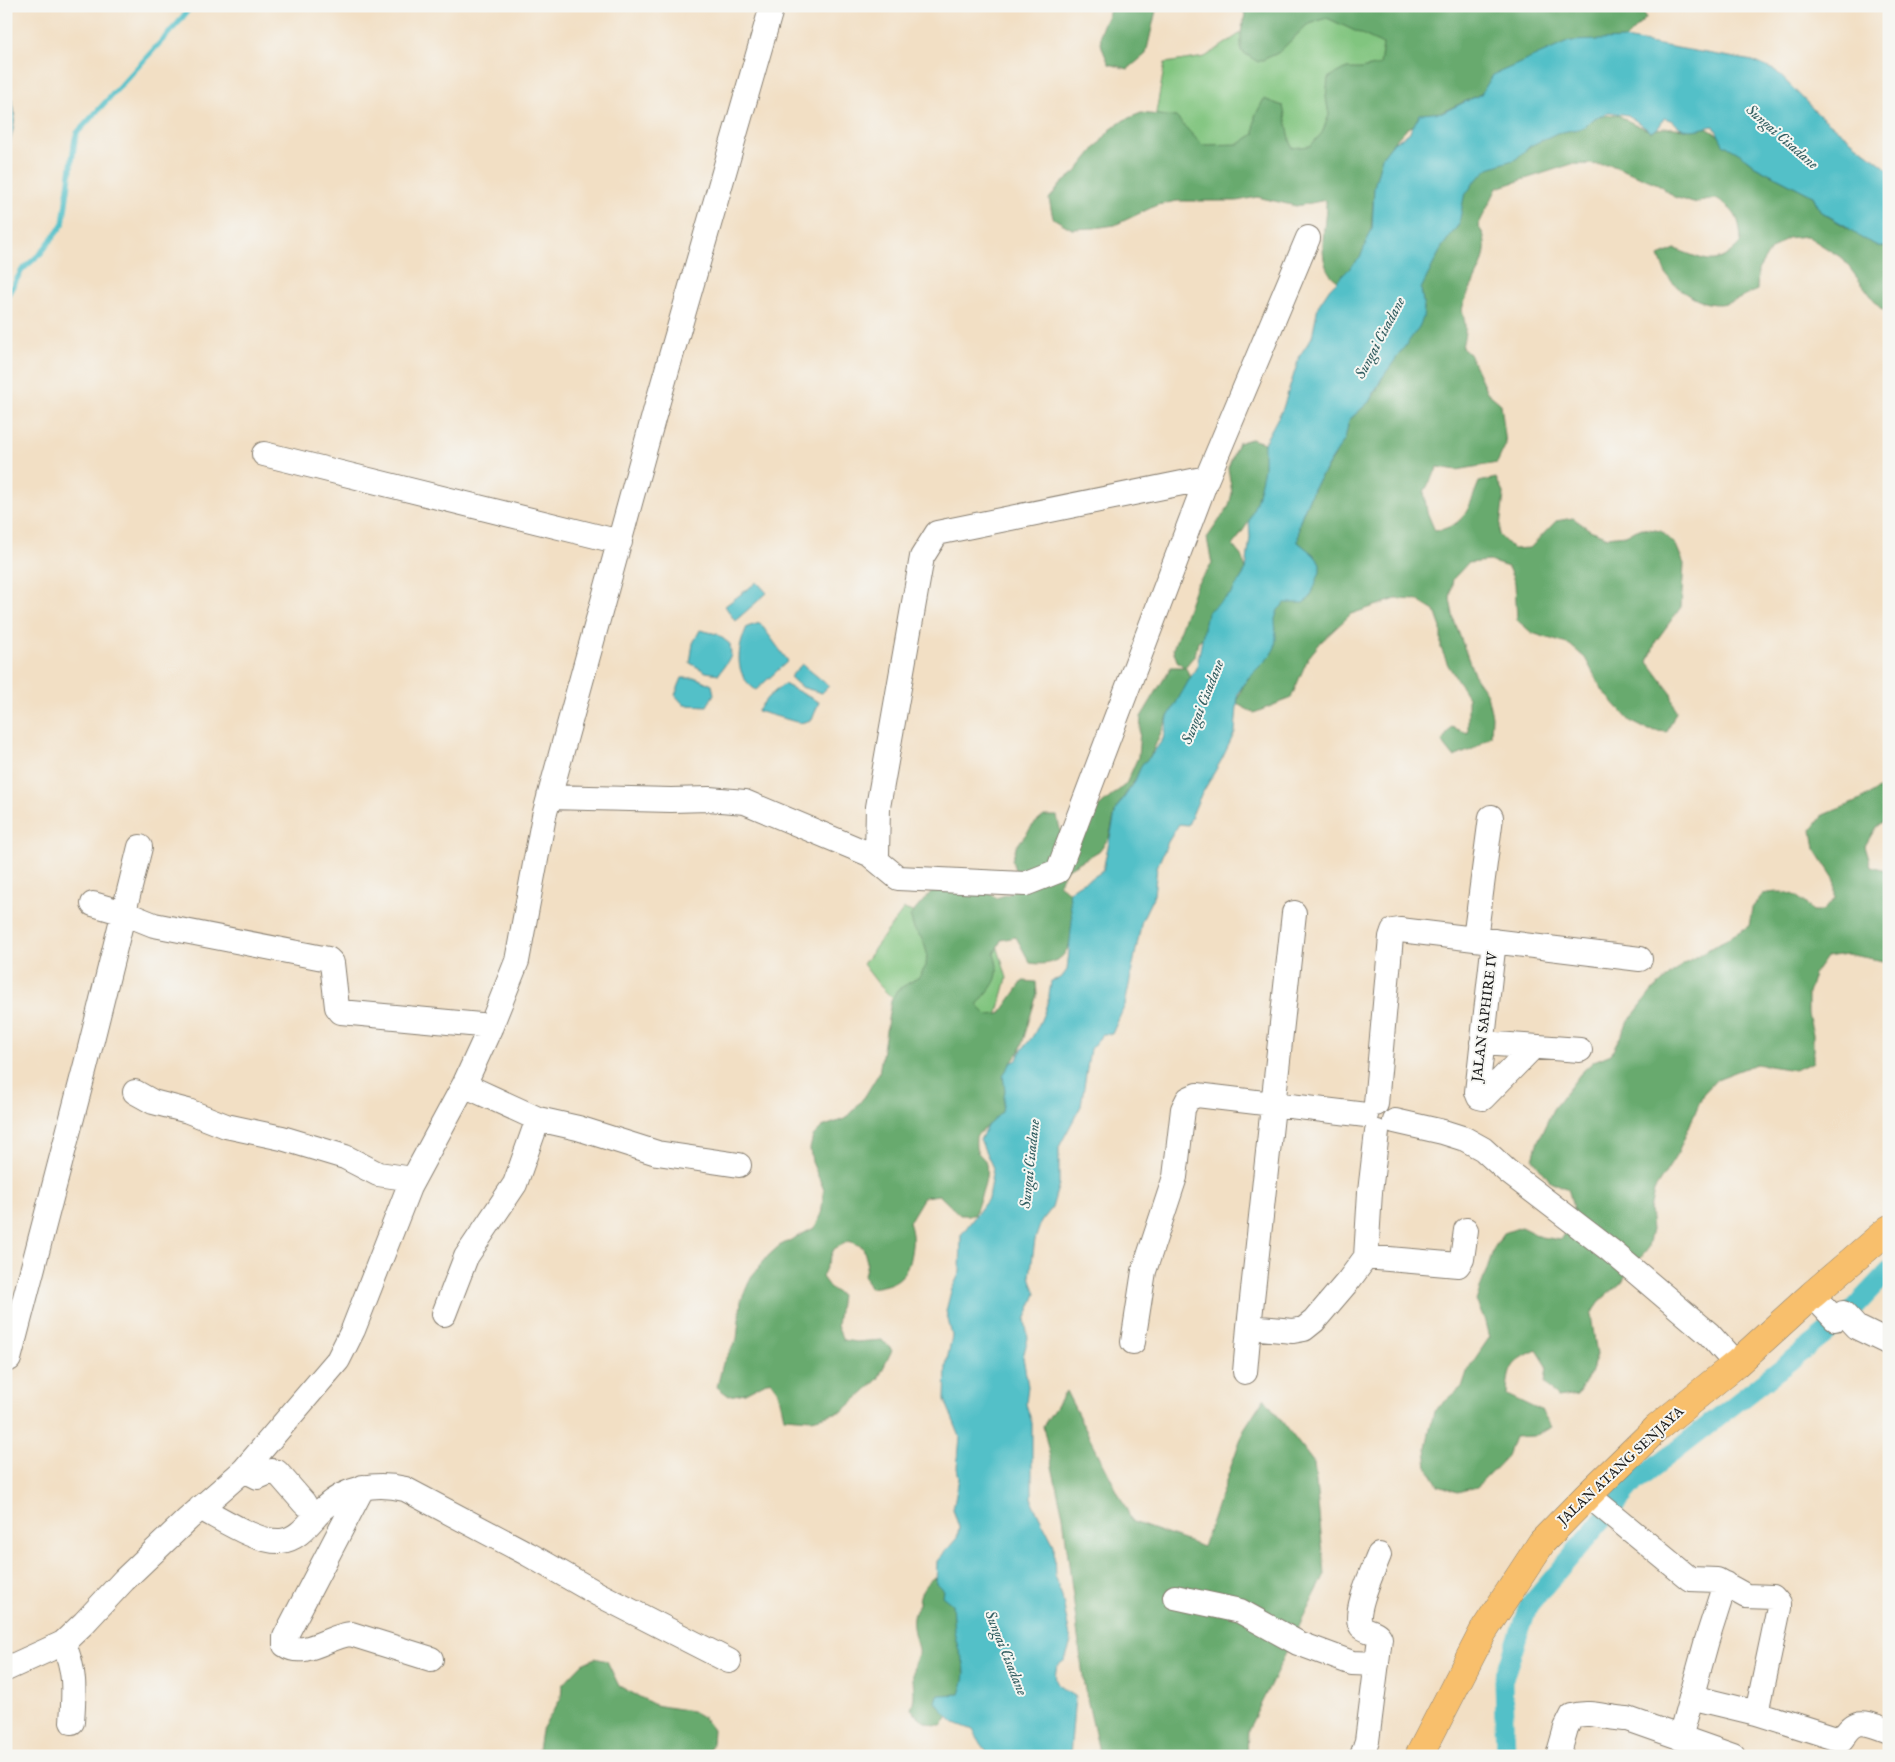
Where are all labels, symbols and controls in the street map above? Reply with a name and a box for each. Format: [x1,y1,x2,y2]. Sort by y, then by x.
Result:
water label: Sungai Cisadane [1741,100,1822,174]
water label: Sungai Cisadane [1351,294,1410,383]
water label: Sungai Cisadane [1177,657,1230,748]
street label: JALAN SAPHIRE IV [1468,950,1502,1085]
water label: Sungai Cisadane [1016,1118,1045,1210]
street label: JALAN ATANG SENJAYA [1553,1402,1688,1531]
water label: Sungai Cisadane [979,1608,1032,1699]

